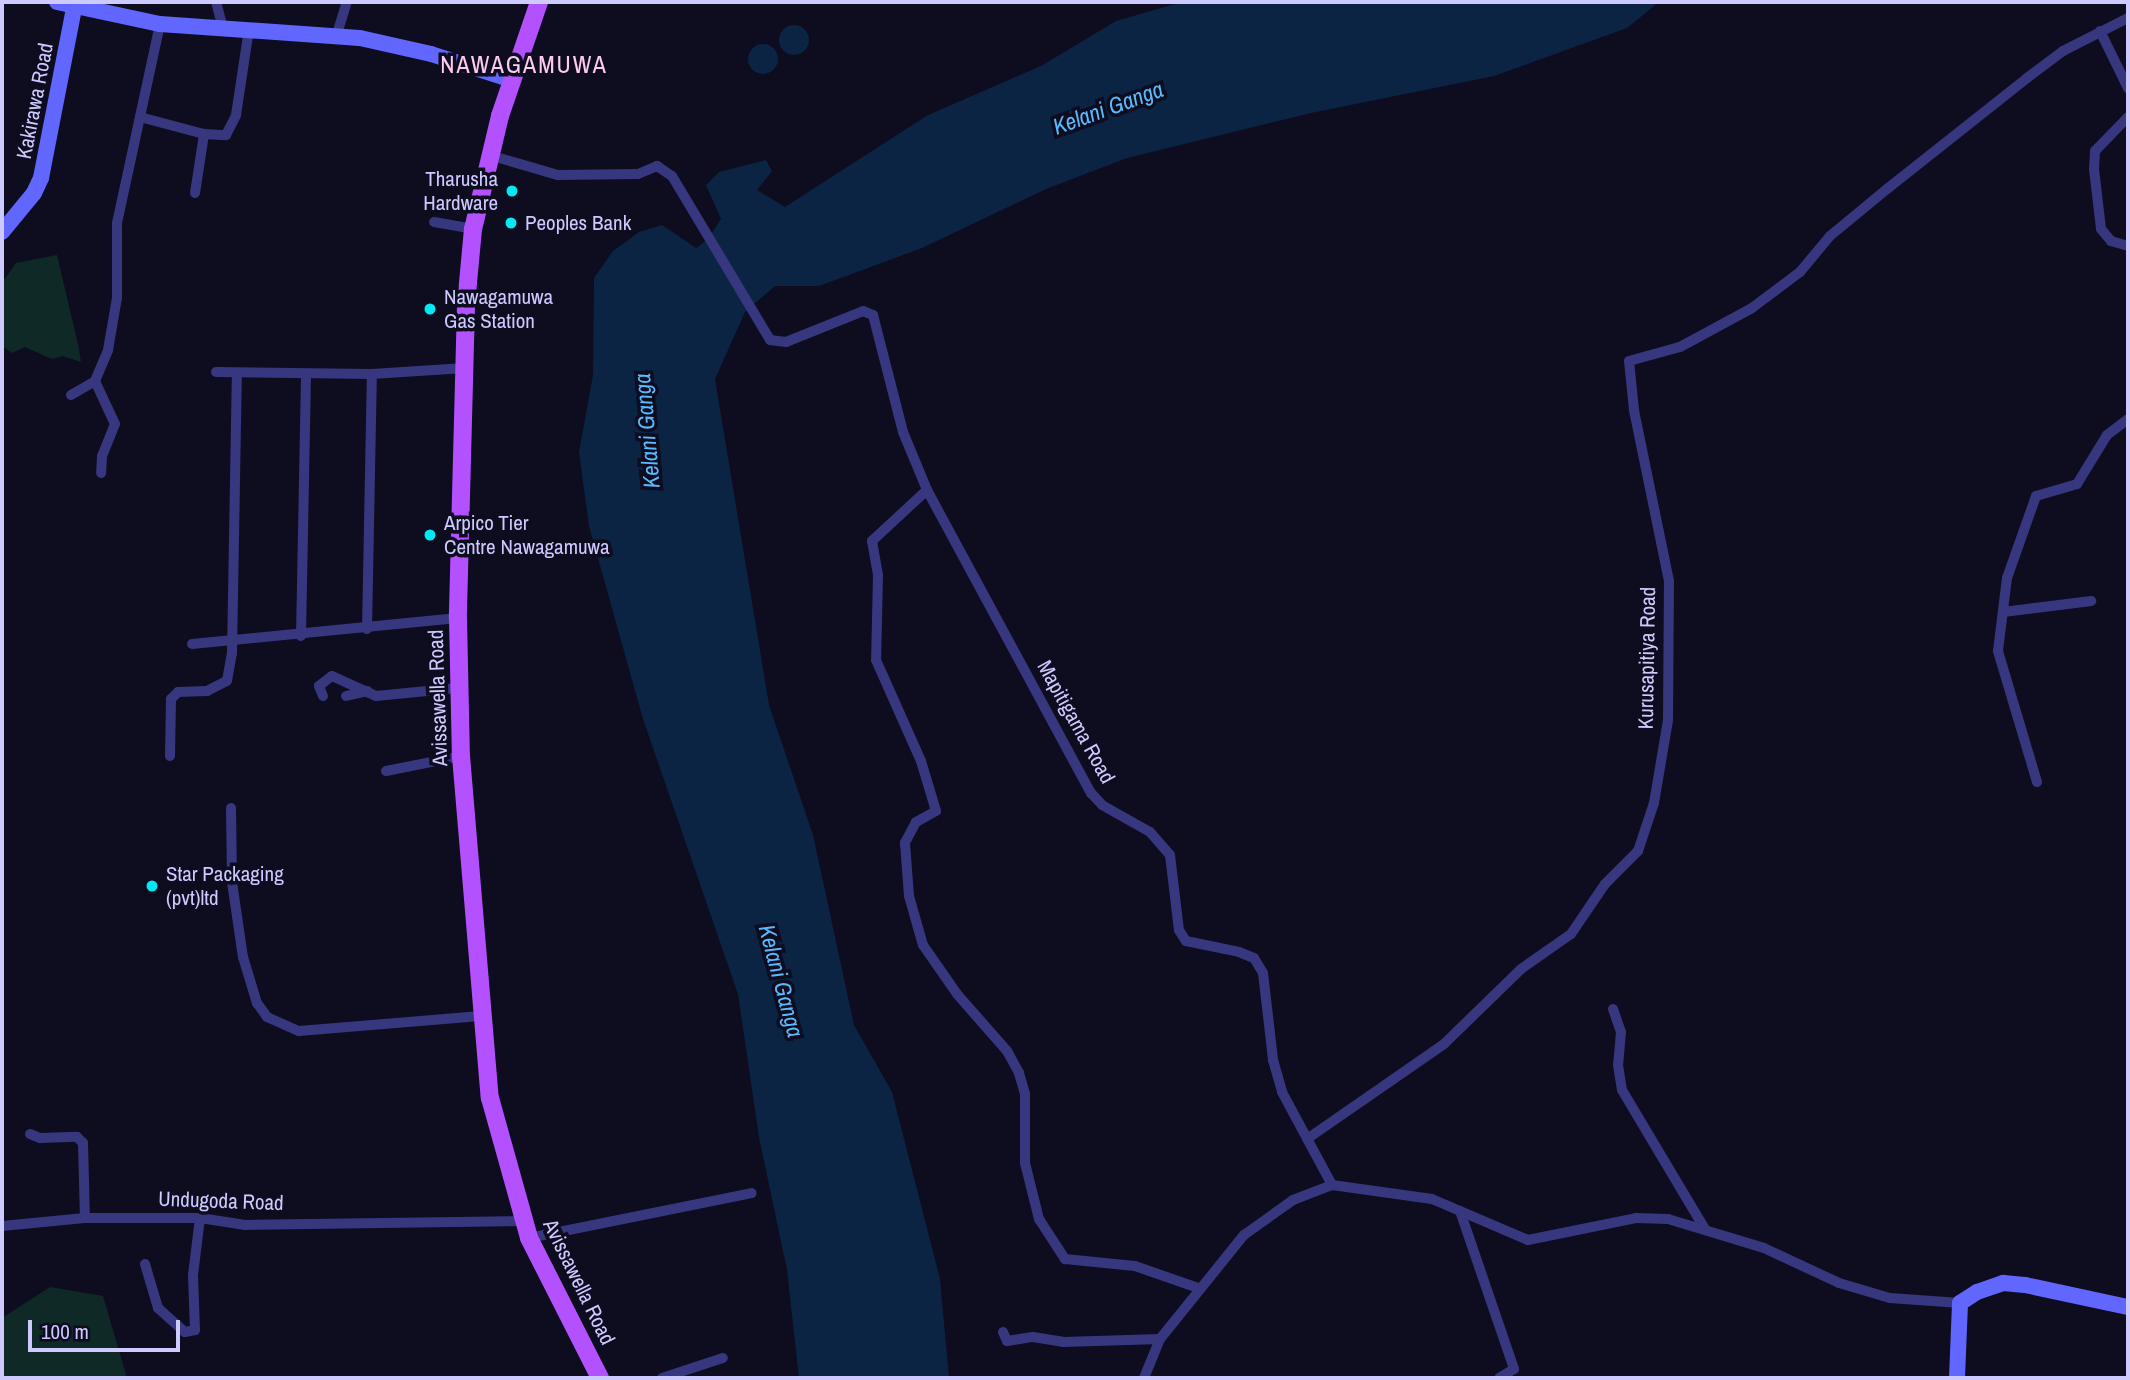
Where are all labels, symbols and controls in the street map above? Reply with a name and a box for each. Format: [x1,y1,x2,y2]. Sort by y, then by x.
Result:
street label: Kakirawa Road [11,41,59,161]
district label: NAWAGAMUWA [441,51,607,79]
water label: Kelani Ganga [1049,75,1167,141]
place label: Tharusha Hardware [423,166,498,216]
marker: Tharusha Hardware [504,183,520,199]
place label: Peoples Bank [525,210,631,236]
marker: Peoples Bank [503,215,519,231]
place label: Nawagamuwa Gas Station [444,284,553,334]
marker: Nawagamuwa Gas Station [422,301,438,317]
water label: Kelani Ganga [628,372,666,490]
place label: Arpico Tier Centre Nawagamuwa [444,510,610,560]
marker: Arpico Tier Centre Nawagamuwa [422,527,438,543]
street label: Kurusapitiya Road [1633,586,1661,730]
street label: Avissawella Road [423,629,453,767]
street label: Mapitigama Road [1032,656,1120,788]
place label: Star Packaging (pvt)ltd [166,861,284,911]
marker: Star Packaging (pvt)ltd [144,878,160,894]
water label: Kelani Ganga [753,922,809,1040]
street label: Undugoda Road [158,1186,284,1216]
street label: Avissawella Road [538,1215,620,1349]
scale bar [32,1306,184,1350]
text: 100 m [41,1317,89,1346]

